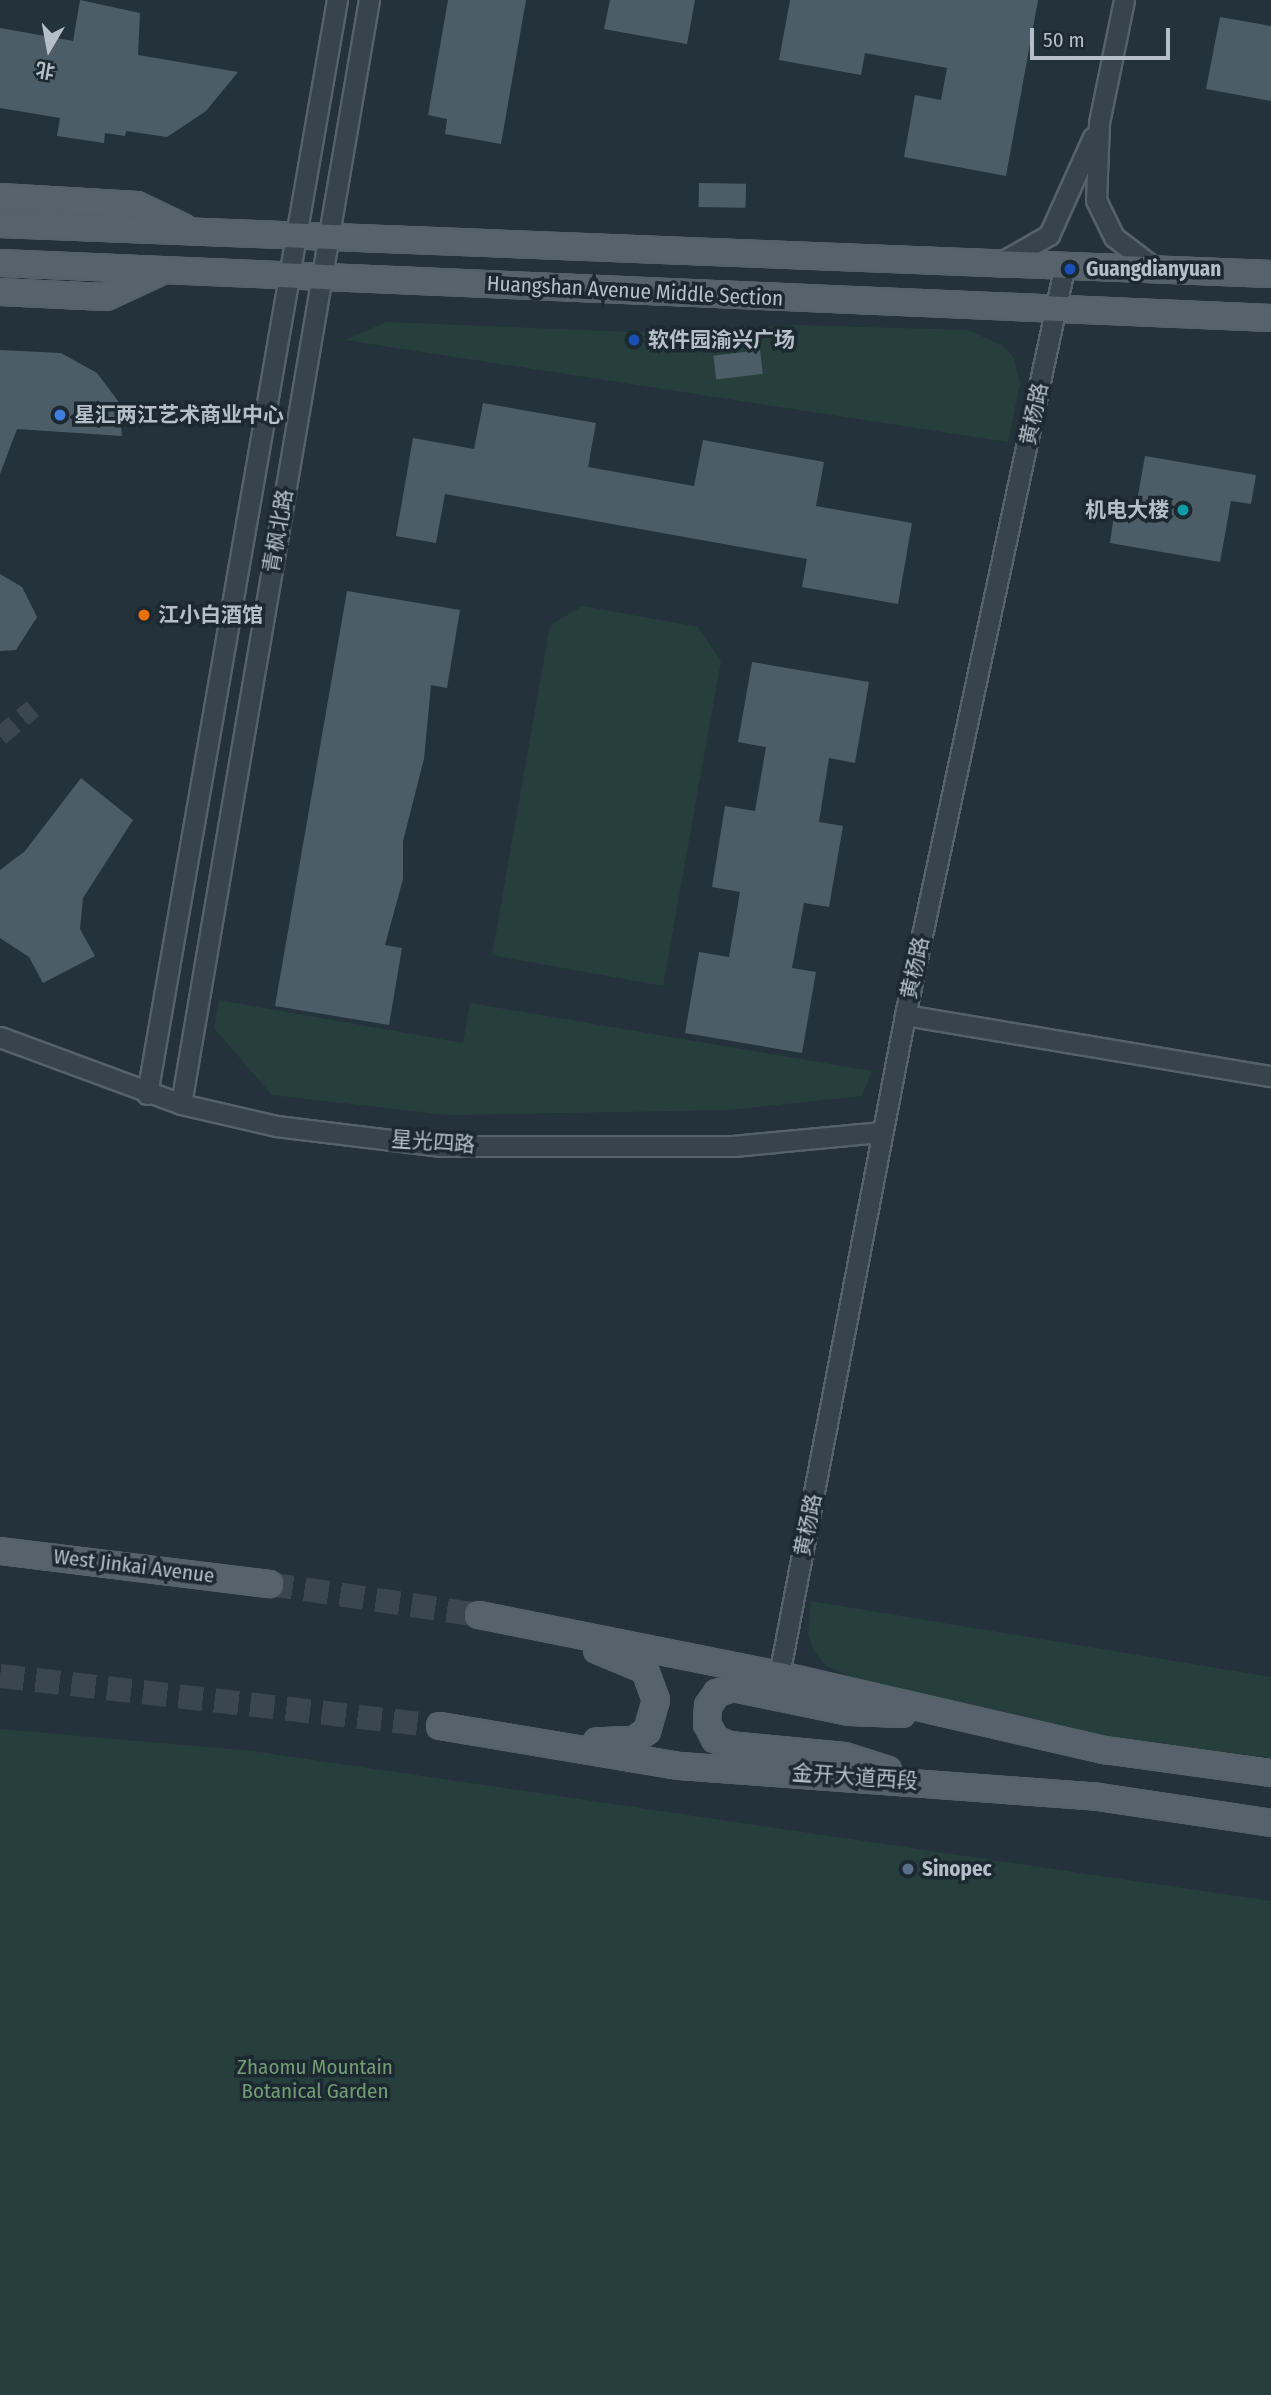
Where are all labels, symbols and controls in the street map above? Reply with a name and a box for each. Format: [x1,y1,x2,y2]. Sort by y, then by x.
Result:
north arrow [14,14,84,84]
scale bar [1033,14,1173,58]
text: 50 m [1043,27,1085,53]
text: 北 [34,57,57,83]
place label: Guangdianyuan [1086,256,1221,282]
marker: Guangdianyuan [1060,259,1080,279]
street label: Huangshan Avenue Middle Section [486,271,784,311]
place label: 软件园渝兴广场 [648,327,795,353]
marker: 软件园渝兴广场 [626,332,642,348]
street label: 黄杨路 [1015,381,1053,447]
place label: 星汇两江艺术商业中心 [74,402,284,428]
marker: 星汇两江艺术商业中心 [52,407,68,423]
street label: 青枫北路 [258,487,298,575]
place label: 机电大楼 [1085,497,1169,523]
marker: 机电大楼 [1175,502,1191,518]
place label: 江小白酒馆 [158,602,263,628]
marker: 江小白酒馆 [136,607,152,623]
street label: 黄杨路 [896,935,934,1001]
street label: 星光四路 [390,1127,476,1157]
street label: 黄杨路 [790,1492,826,1558]
street label: West Jinkai Avenue [52,1544,216,1588]
street label: 金开大道西段 [791,1760,919,1794]
place label: Sinopec [922,1856,992,1882]
marker: Sinopec [900,1861,916,1877]
park label: Zhaomu Mountain Botanical Garden [237,2054,393,2104]

